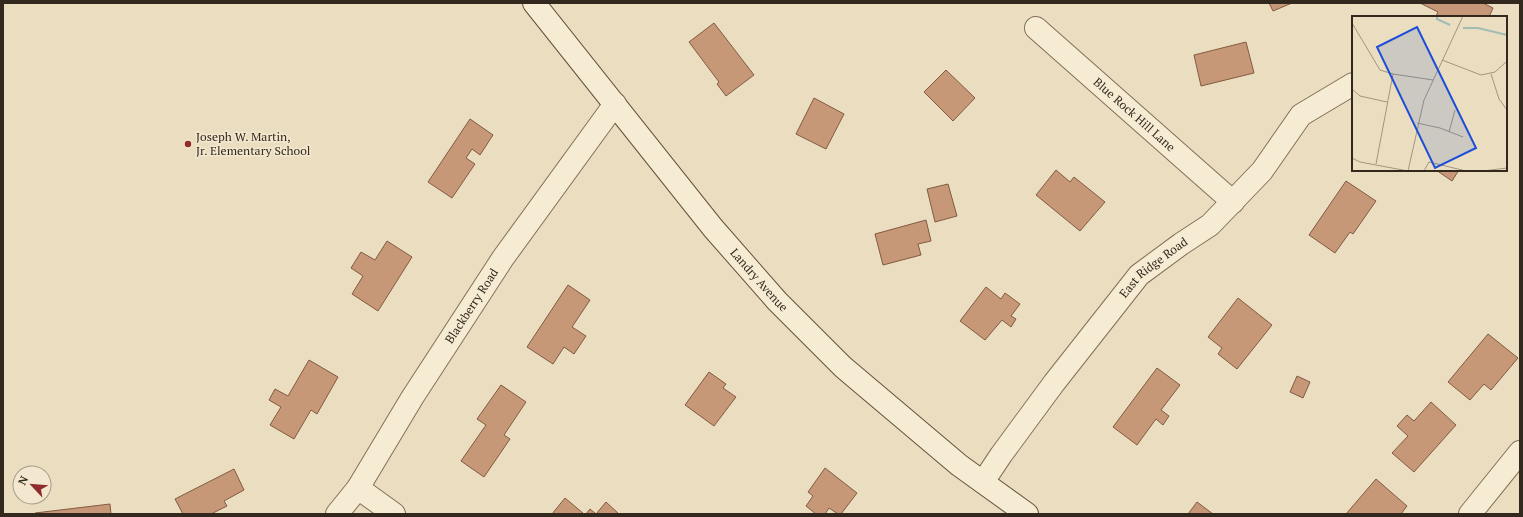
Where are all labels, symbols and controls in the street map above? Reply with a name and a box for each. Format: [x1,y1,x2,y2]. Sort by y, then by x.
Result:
inset map [1352,16,1507,171]
street label: Blue Rock Hill Lane [1091,74,1178,154]
place label: Joseph W. Martin, Jr. Elementary School [196,129,311,158]
marker: Joseph W. Martin, Jr. Elementary School [183,139,193,149]
street label: East Ridge Road [1116,234,1190,301]
street label: Landry Avenue [727,245,791,315]
street label: Blackberry Road [441,265,501,346]
north arrow [12,465,52,505]
text: N [15,473,31,487]

